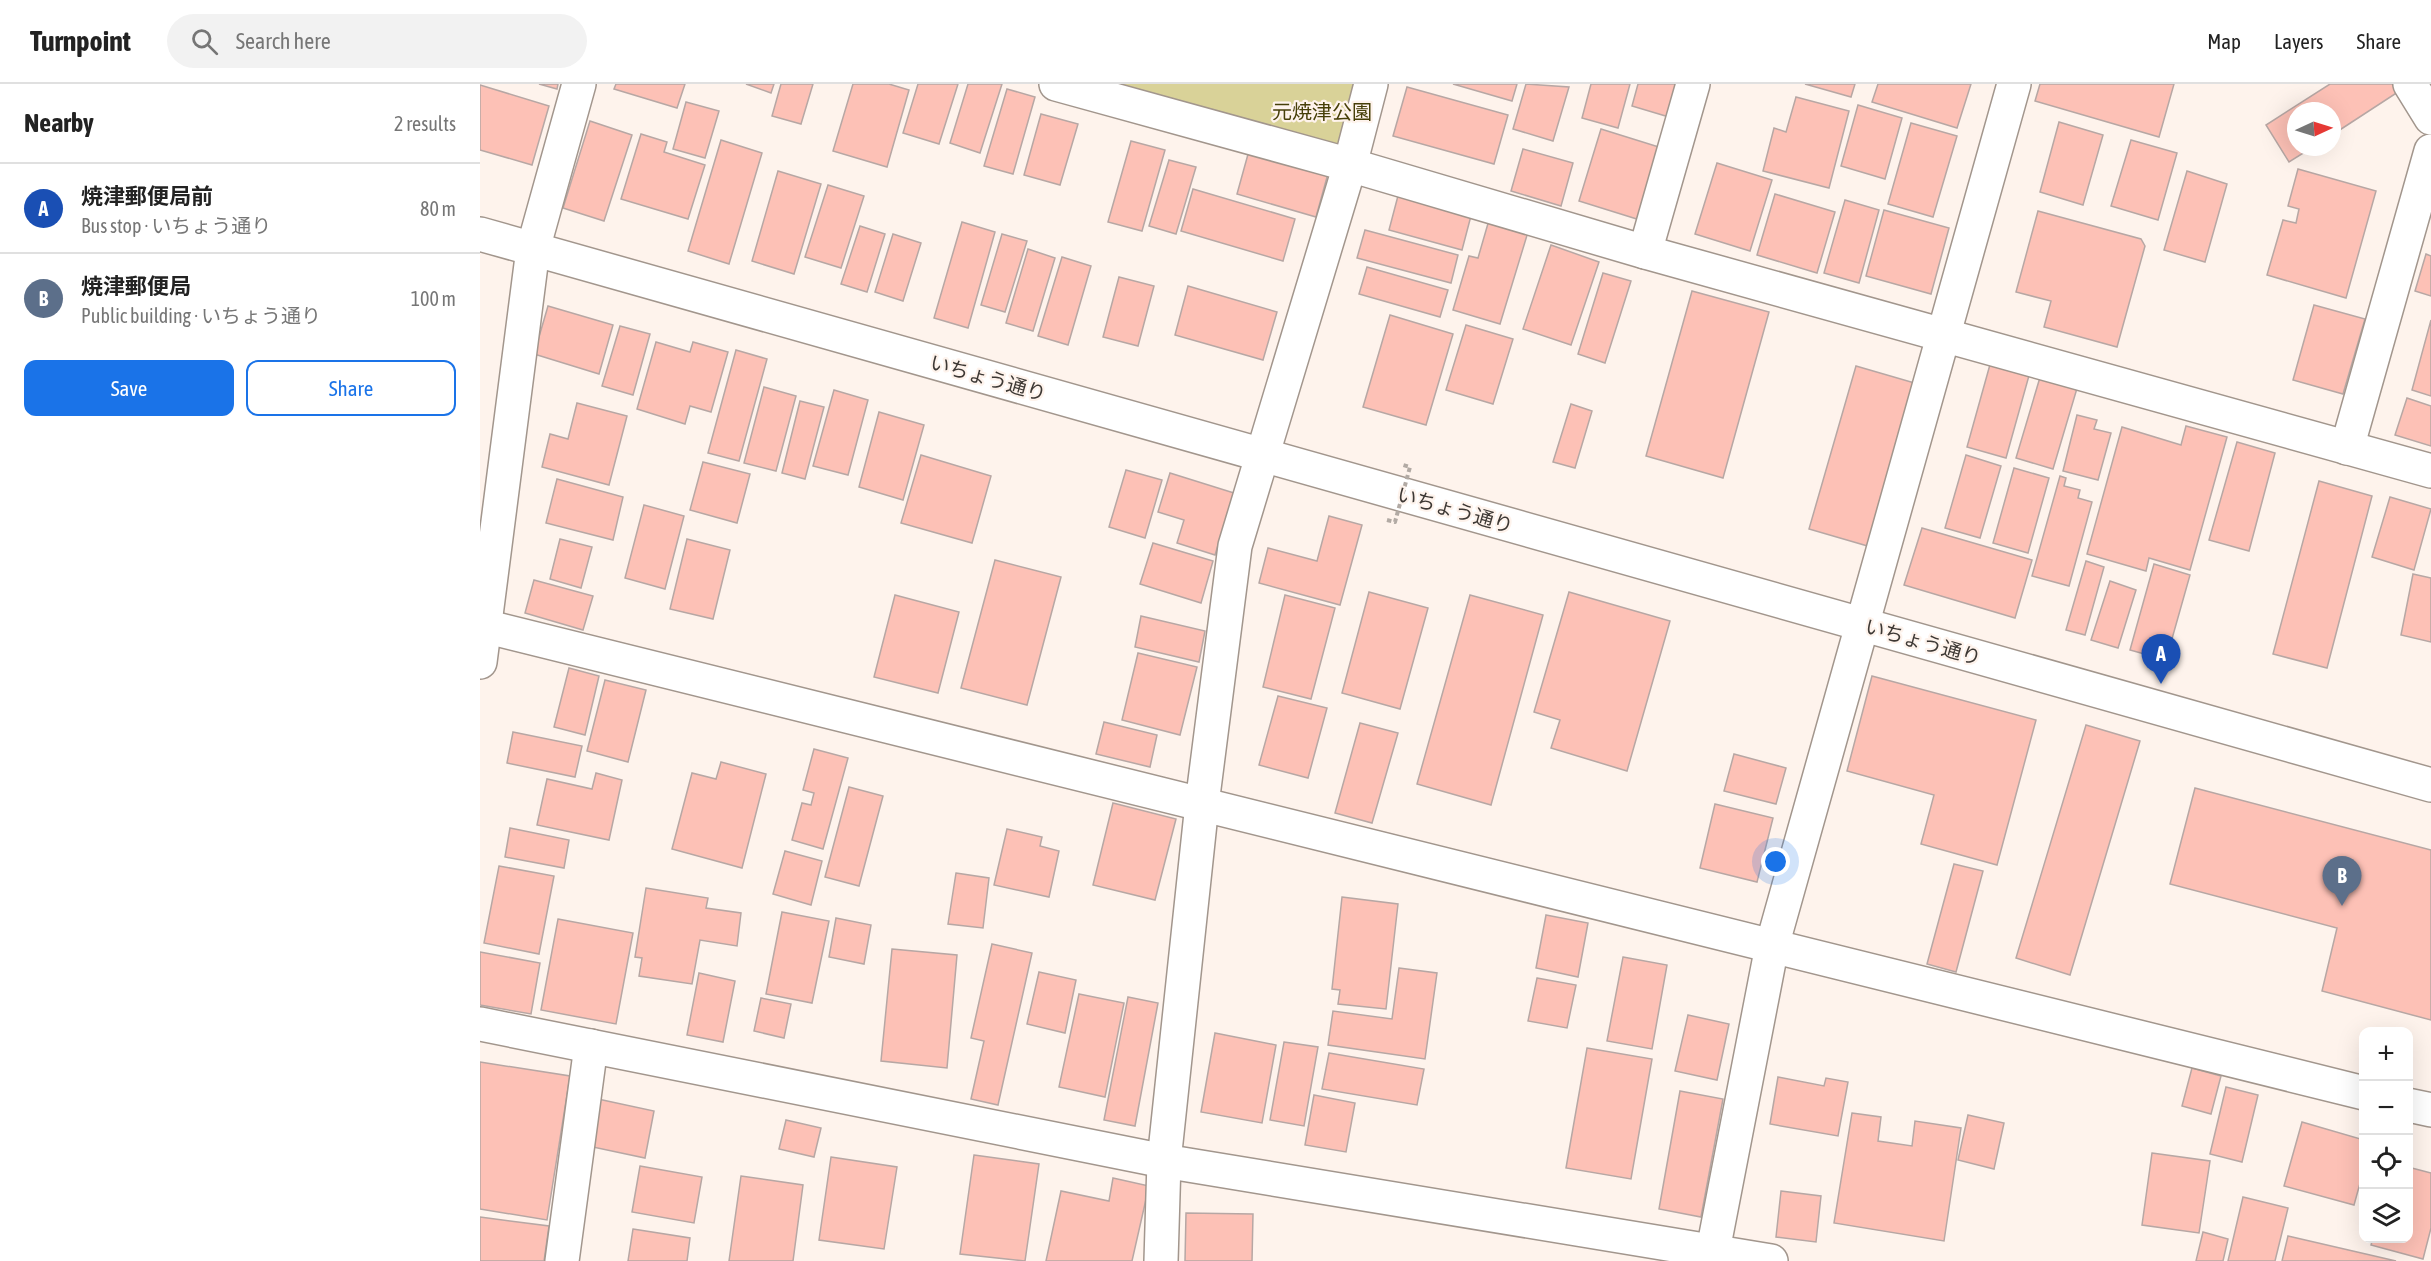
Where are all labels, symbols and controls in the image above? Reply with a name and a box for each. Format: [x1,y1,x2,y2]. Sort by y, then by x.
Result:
search box [167,14,587,68]
text: Turnpoint [30,25,131,57]
icon: search [188,25,221,58]
text: Search here [236,28,331,54]
text: Map [2207,29,2241,53]
text: Layers [2274,29,2324,53]
text: Share [2357,29,2401,53]
park label: 元焼津公園 [1272,100,1372,123]
north arrow [2287,102,2341,156]
text: Nearby [24,108,94,138]
text: 2 results [394,112,456,135]
text: 焼津郵便局前 [81,183,213,209]
text: A [39,197,48,220]
text: 80 m [420,197,456,220]
text: Bus stop · いちょう通り [81,214,271,237]
text: 焼津郵便局 [81,273,191,299]
text: B [39,287,48,310]
text: 100 m [411,287,456,310]
text: Public building · いちょう通り [81,304,321,327]
street label: いちょう通り [927,350,1049,405]
button: Save [24,360,234,416]
button: Share [246,360,456,416]
street label: いちょう通り [1394,482,1516,537]
street label: いちょう通り [1862,614,1984,669]
pin: A [2142,634,2180,684]
your location [1761,847,1790,876]
pin: B [2322,856,2362,906]
map controls [2359,1027,2413,1243]
button: + [2359,1027,2413,1081]
button: − [2359,1081,2413,1135]
button: locate [2359,1135,2413,1189]
button: layers [2359,1189,2413,1243]

